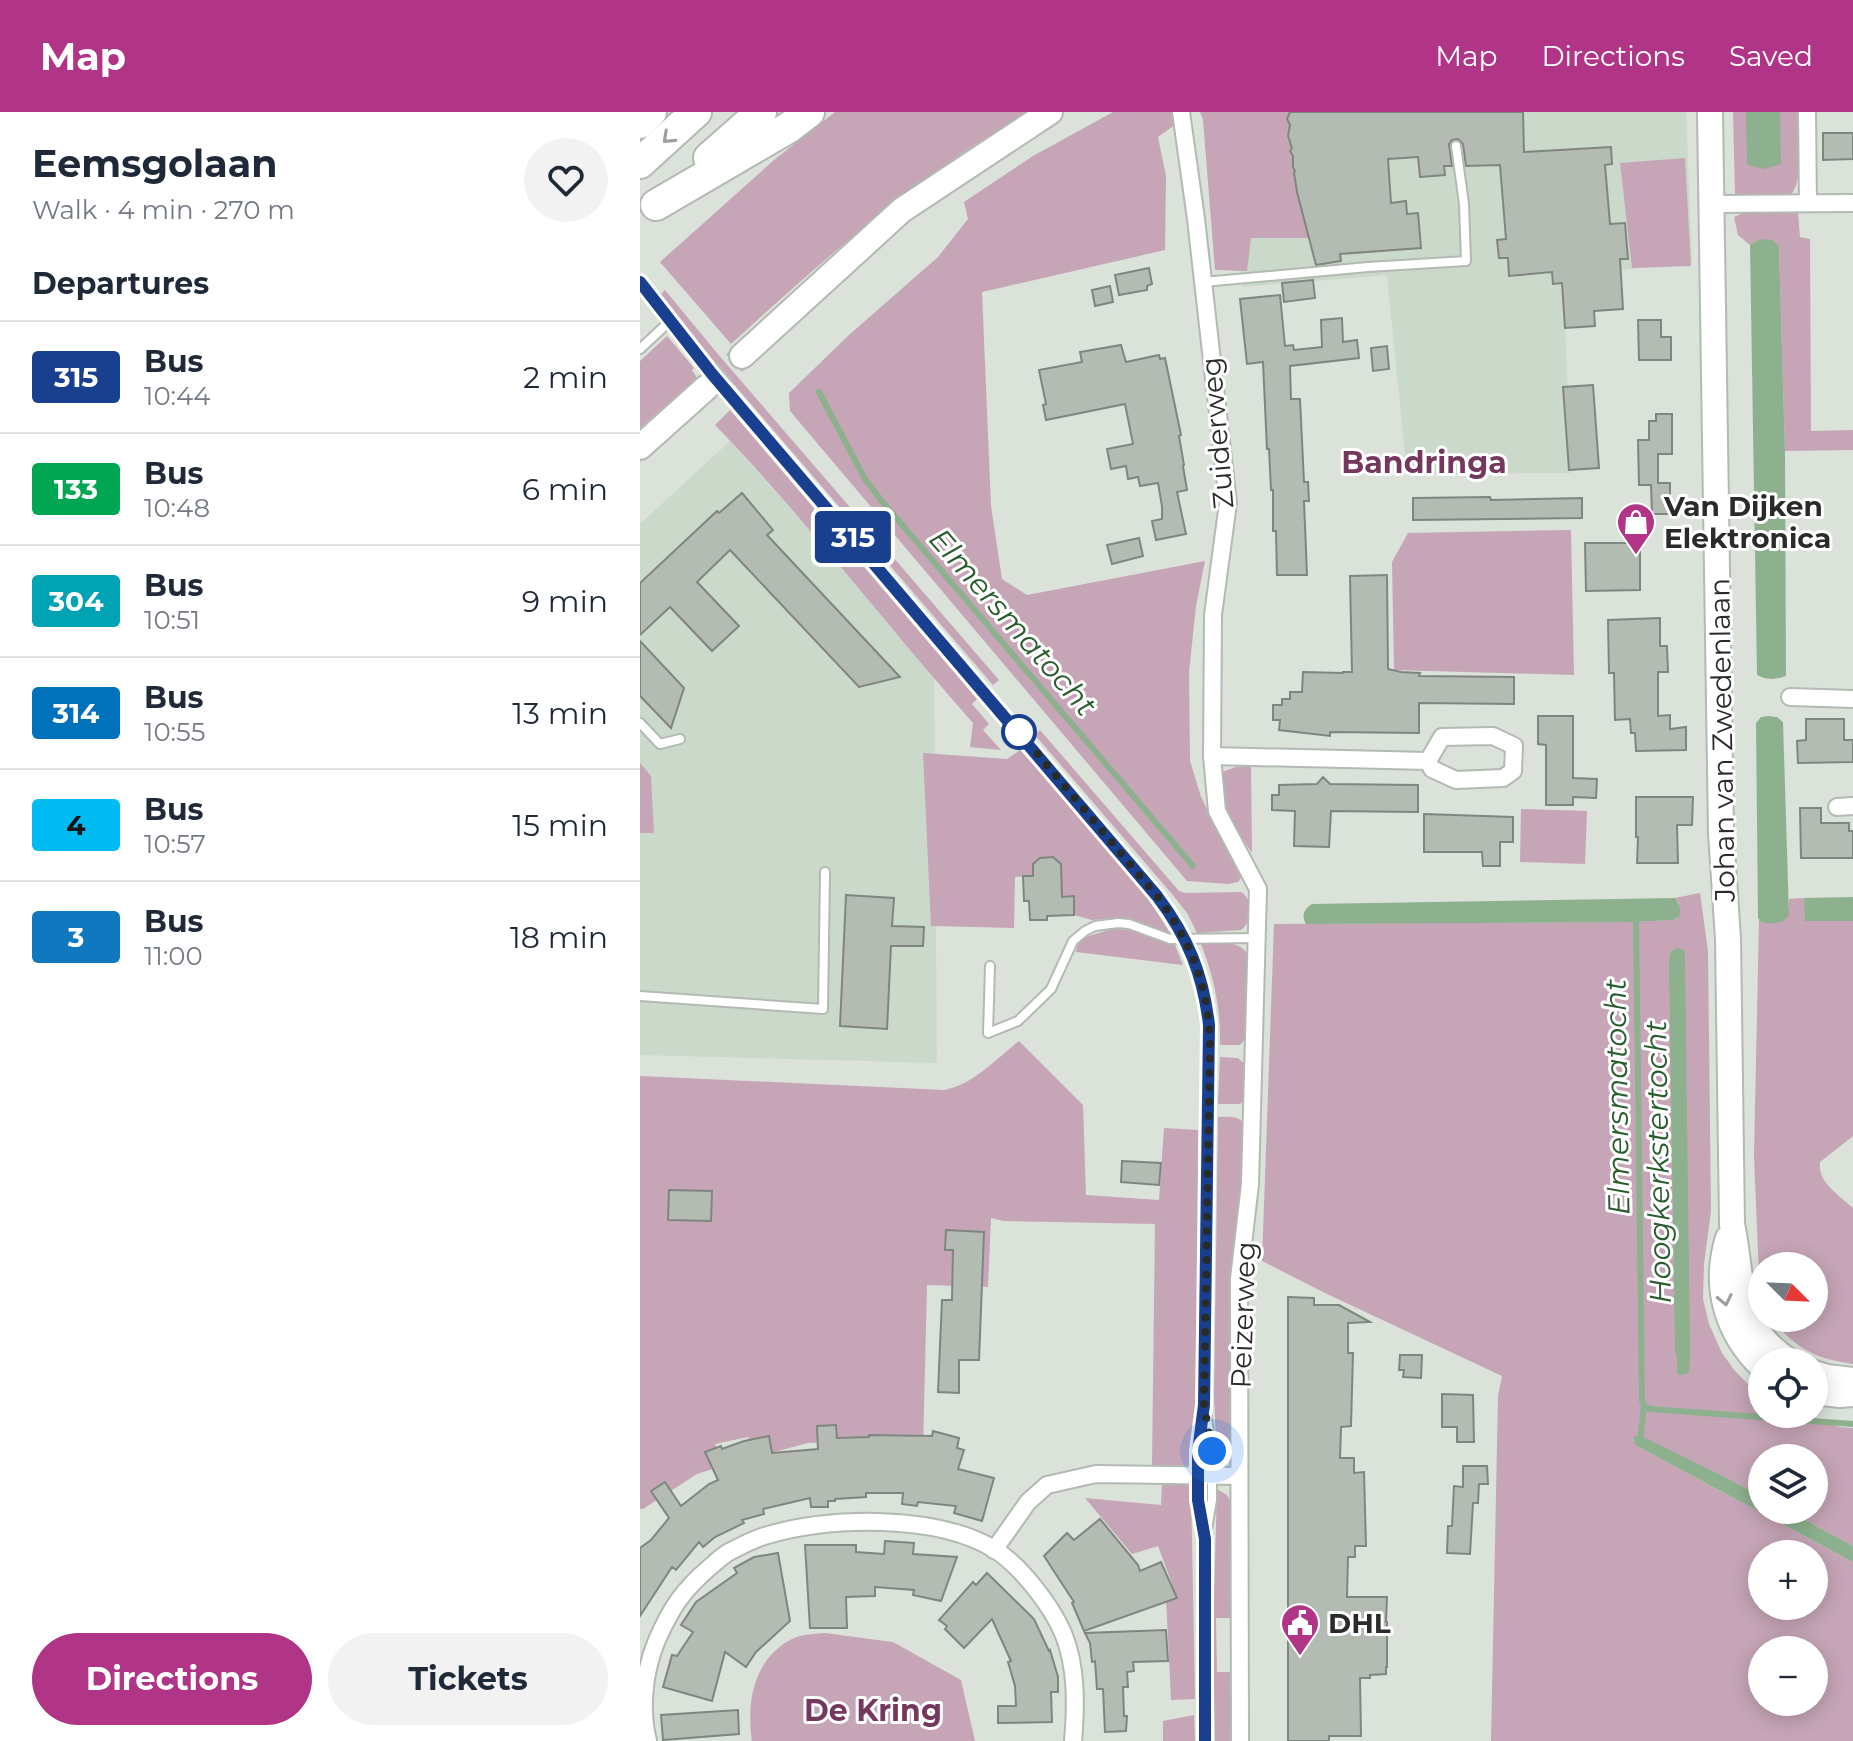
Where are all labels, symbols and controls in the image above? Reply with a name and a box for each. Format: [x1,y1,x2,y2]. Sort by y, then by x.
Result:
text: Map [40,33,126,80]
text: Map [1435,39,1497,73]
text: Directions [1541,39,1685,73]
text: Saved [1729,39,1813,73]
one-way arrow [663,128,677,143]
button: heart [524,138,608,222]
text: Eemsgolaan [32,140,277,187]
text: Walk · 4 min · 270 m [32,194,295,226]
text: Departures [32,265,209,302]
text: Bus [144,343,204,380]
street label: Zuiderweg [1193,356,1241,510]
text: 2 min [523,359,608,396]
text: 315 [54,360,98,394]
text: 10:44 [144,380,210,412]
district label: Bandringa [1341,444,1507,481]
text: Bus [144,455,204,492]
text: 6 min [522,471,608,508]
text: 133 [54,472,98,506]
place label: Van Dijken Elektronica [1663,489,1831,555]
text: 10:48 [144,492,210,524]
shop icon: Van Dijken Elektronica [1615,501,1657,556]
line badge: 315 [807,511,899,563]
text: 315 [831,520,875,554]
water label: Elmersmatocht [921,521,1105,723]
text: Bus [144,567,204,604]
street label: Johan van Zwedenlaan [1702,578,1742,903]
text: 9 min [522,583,608,620]
text: 304 [49,584,103,618]
text: 10:51 [144,604,200,636]
text: Bus [144,679,204,716]
text: 13 min [512,695,608,732]
text: 314 [53,696,99,730]
unlabelled marker [1002,715,1036,749]
text: 10:55 [144,716,205,748]
text: Bus [144,791,204,828]
text: 15 min [512,807,608,844]
text: 4 [66,808,86,842]
text: 10:57 [144,828,206,860]
text: Bus [144,903,204,940]
text: 18 min [510,919,608,956]
text: 3 [68,920,84,954]
text: 11:00 [144,940,203,972]
water label: Elmersmatocht [1596,978,1638,1216]
water label: Hoogkerkstertocht [1637,1020,1679,1304]
street label: Peizerweg [1223,1241,1263,1389]
north arrow [1748,1252,1828,1332]
map controls [1748,1252,1828,1716]
one-way arrow [1715,1294,1732,1307]
button: locate [1748,1348,1828,1428]
your location [1192,1431,1232,1471]
button: layers [1748,1444,1828,1524]
button: + [1748,1540,1828,1620]
public building icon: DHL [1279,1602,1321,1657]
place label: DHL [1328,1606,1391,1640]
button: Directions [32,1633,312,1725]
button: Tickets [328,1633,608,1725]
button: − [1748,1636,1828,1716]
district label: De Kring [804,1692,942,1729]

